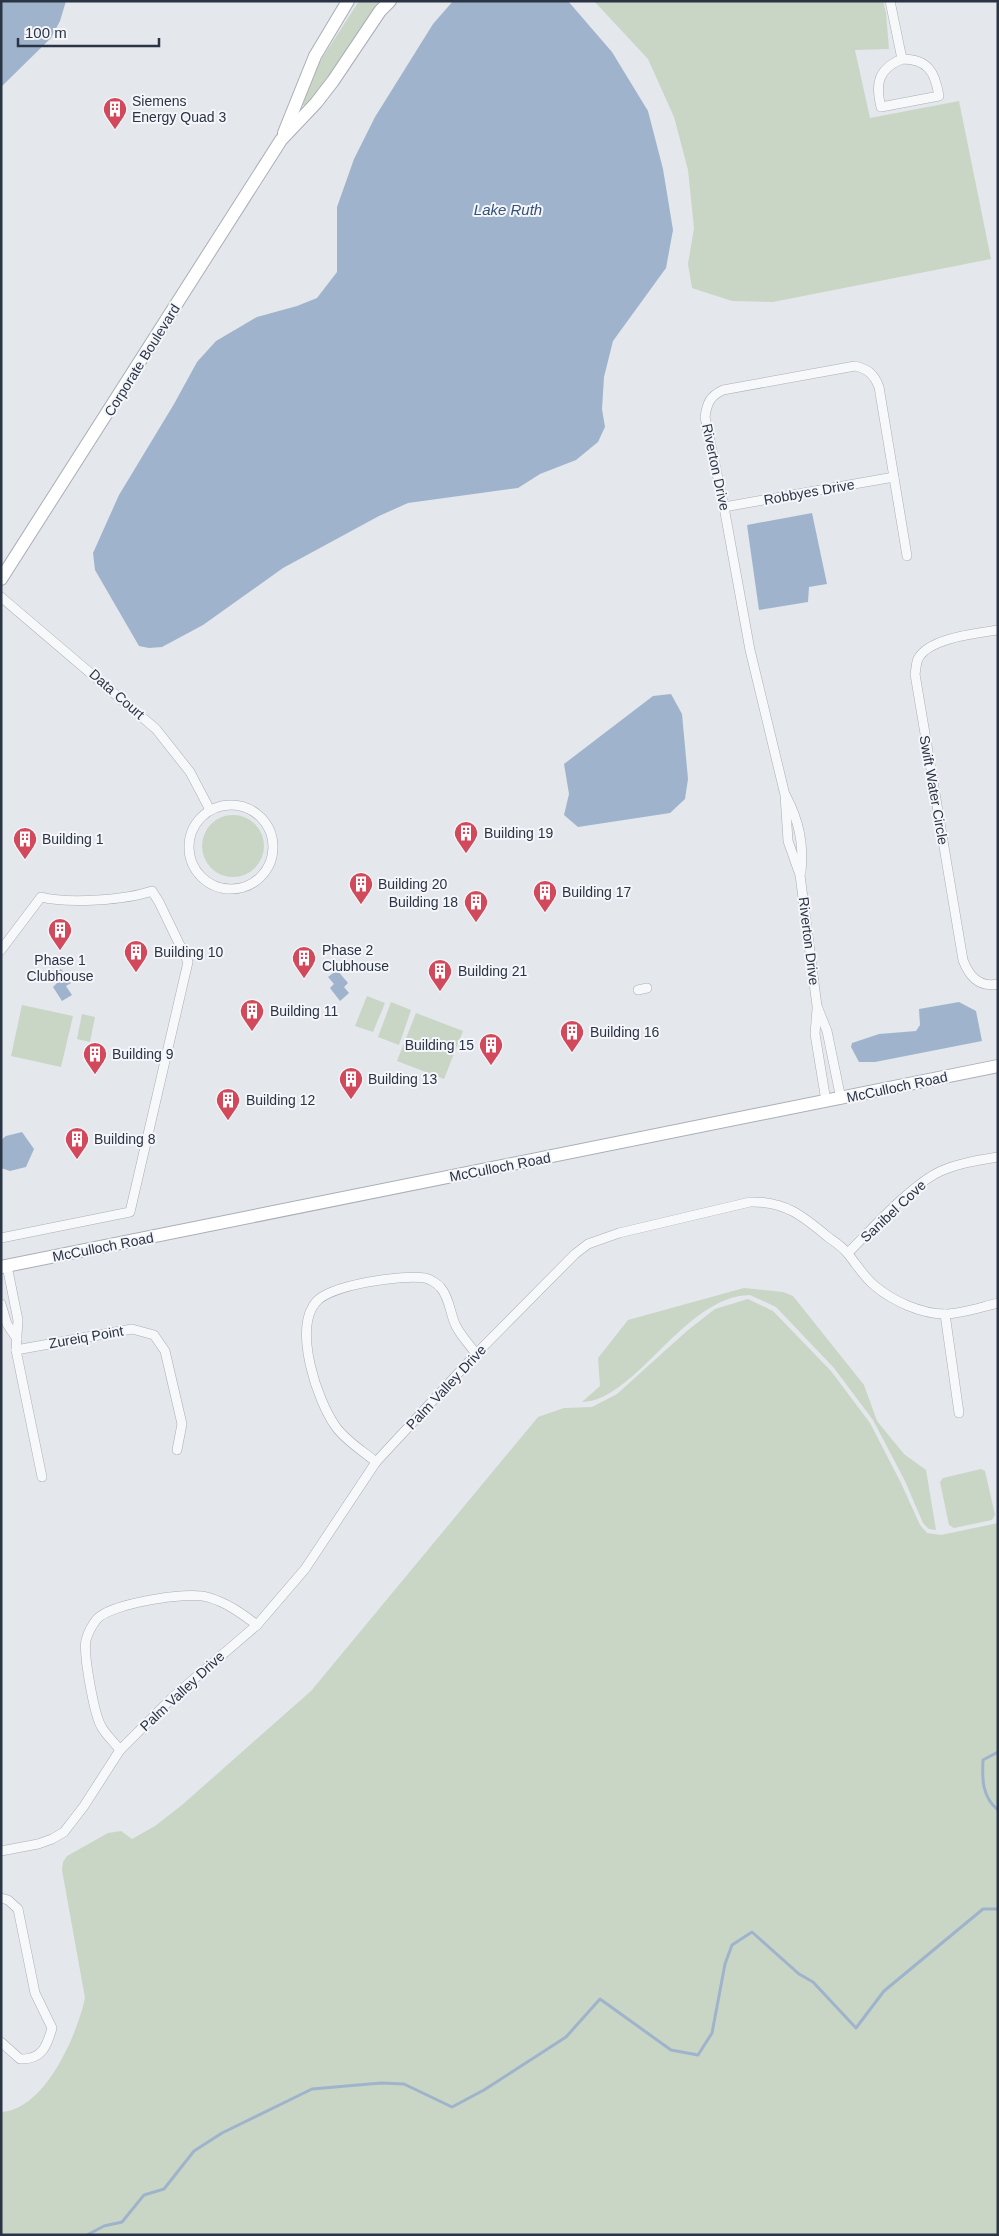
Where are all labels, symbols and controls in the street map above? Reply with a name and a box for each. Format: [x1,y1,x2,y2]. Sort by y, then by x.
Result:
scale bar [18,15,159,47]
text: 100 m [25,24,67,41]
place label: Siemens Energy Quad 3 [132,93,226,125]
building icon: Siemens Energy Quad 3 [102,96,128,130]
water label: Lake Ruth [474,201,542,218]
street label: Corporate Boulevard [101,301,183,419]
street label: Riverton Drive [699,422,733,512]
street label: Robbyes Drive [762,476,856,508]
street label: Data Court [86,666,148,722]
street label: Swift Water Circle [917,734,952,846]
building icon: Building 19 [453,820,479,854]
place label: Building 19 [484,825,553,841]
building icon: Building 1 [12,826,38,860]
place label: Building 1 [42,831,104,847]
building icon: Building 20 [348,871,374,905]
place label: Building 20 [378,876,447,892]
building icon: Building 17 [532,879,558,913]
place label: Building 17 [562,884,631,900]
building icon: Building 18 [463,889,489,923]
place label: Building 18 [389,894,458,910]
street label: Riverton Drive [796,896,822,986]
building icon: Phase 1 Clubhouse [47,917,73,951]
building icon: Building 10 [123,939,149,973]
place label: Phase 2 Clubhouse [322,942,389,974]
place label: Building 10 [154,944,223,960]
building icon: Phase 2 Clubhouse [291,945,317,979]
place label: Phase 1 Clubhouse [27,952,94,984]
building icon: Building 21 [427,958,453,992]
place label: Building 21 [458,963,527,979]
building icon: Building 11 [239,998,265,1032]
place label: Building 11 [270,1003,338,1019]
building icon: Building 16 [559,1019,585,1053]
place label: Building 16 [590,1024,659,1040]
building icon: Building 15 [478,1032,504,1066]
place label: Building 15 [405,1037,474,1053]
building icon: Building 9 [82,1041,108,1075]
place label: Building 9 [112,1046,174,1062]
building icon: Building 13 [338,1066,364,1100]
street label: McCulloch Road [845,1068,949,1106]
place label: Building 13 [368,1071,437,1087]
building icon: Building 12 [215,1087,241,1121]
place label: Building 12 [246,1092,315,1108]
building icon: Building 8 [64,1126,90,1160]
place label: Building 8 [94,1131,156,1147]
street label: McCulloch Road [448,1149,552,1185]
street label: Sanibel Cove [857,1177,929,1245]
street label: McCulloch Road [51,1229,155,1265]
street label: Zureiq Point [47,1323,125,1351]
street label: Palm Valley Drive [403,1341,489,1432]
street label: Palm Valley Drive [137,1648,228,1734]

